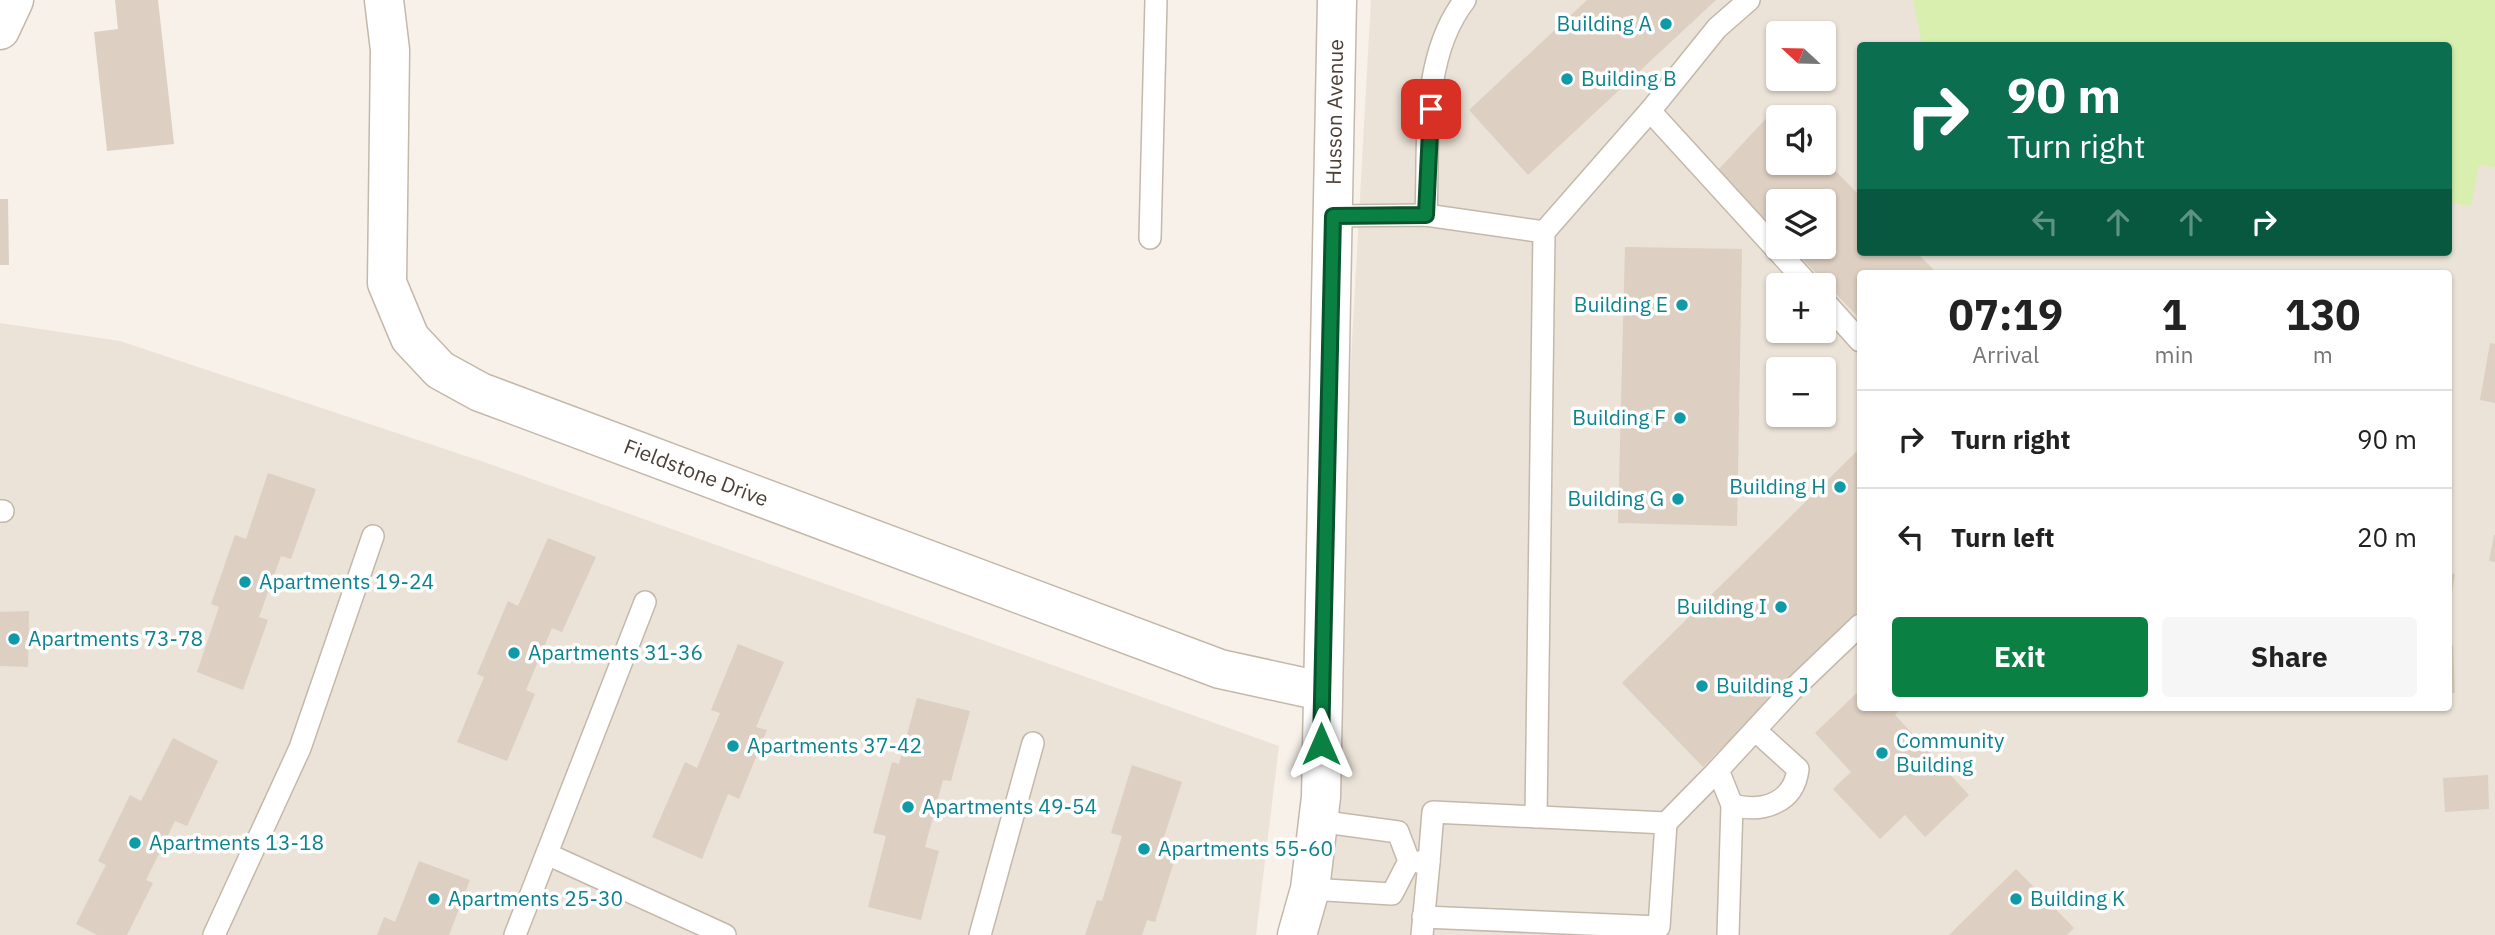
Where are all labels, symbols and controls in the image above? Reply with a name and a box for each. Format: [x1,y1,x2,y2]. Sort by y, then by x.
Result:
place label: Building A [1557,9,1652,37]
marker: Building A [1658,16,1674,32]
north arrow [1766,21,1836,91]
map controls [1766,21,1836,427]
street label: Husson Avenue [1319,39,1349,185]
text: 90 m [2007,63,2121,126]
place label: Building B [1581,64,1677,92]
icon: right [1892,70,1983,161]
marker: Building B [1559,71,1575,87]
pin [1401,79,1461,139]
icon: arrive [1412,90,1450,128]
button: sound [1766,105,1836,175]
text: Turn right [2007,125,2145,167]
button: layers [1766,189,1836,259]
icon: left [2026,203,2064,241]
icon: ahead [2099,203,2137,241]
icon: ahead [2172,203,2210,241]
icon: right [2245,203,2283,241]
button: + [1766,273,1836,343]
text: 07:19 [1948,287,2063,342]
text: 1 [2161,287,2187,342]
text: 130 [2285,287,2361,342]
place label: Building E [1574,290,1668,318]
marker: Building E [1674,297,1690,313]
text: Arrival [1972,339,2039,369]
text: min [2155,339,2193,369]
text: m [2313,339,2333,369]
button: − [1766,357,1836,427]
place label: Building F [1572,403,1666,431]
marker: Building F [1672,410,1688,426]
icon: right [1892,420,1930,458]
text: Turn right [1951,422,2070,456]
text: 90 m [2357,422,2417,456]
street label: Fieldstone Drive [620,432,773,512]
place label: Building H [1729,472,1826,500]
marker: Building H [1832,479,1848,495]
place label: Building G [1567,484,1664,512]
marker: Building G [1670,491,1686,507]
icon: left [1892,518,1930,556]
text: Turn left [1951,520,2054,554]
text: 20 m [2357,520,2417,554]
place label: Apartments 19-24 [259,567,434,595]
marker: Apartments 19-24 [237,574,253,590]
place label: Building I [1677,592,1767,620]
marker: Building I [1773,599,1789,615]
button: Exit [1892,617,2148,697]
button: Share [2162,617,2417,697]
place label: Apartments 73-78 [28,624,203,652]
marker: Apartments 73-78 [6,631,22,647]
place label: Apartments 31-36 [528,638,703,666]
marker: Apartments 31-36 [506,645,522,661]
place label: Building J [1716,671,1809,699]
marker: Building J [1694,678,1710,694]
position arrow [1284,707,1358,781]
place label: Community Building [1896,726,2005,778]
place label: Apartments 37-42 [747,731,922,759]
marker: Apartments 37-42 [725,738,741,754]
marker: Community Building [1874,745,1890,761]
place label: Apartments 49-54 [922,792,1097,820]
marker: Apartments 49-54 [900,799,916,815]
place label: Apartments 13-18 [149,828,324,856]
place label: Apartments 55-60 [1158,834,1333,862]
marker: Apartments 13-18 [127,835,143,851]
marker: Apartments 55-60 [1136,841,1152,857]
place label: Apartments 25-30 [448,884,623,912]
place label: Building K [2030,884,2125,912]
marker: Apartments 25-30 [426,891,442,907]
marker: Building K [2008,891,2024,907]

